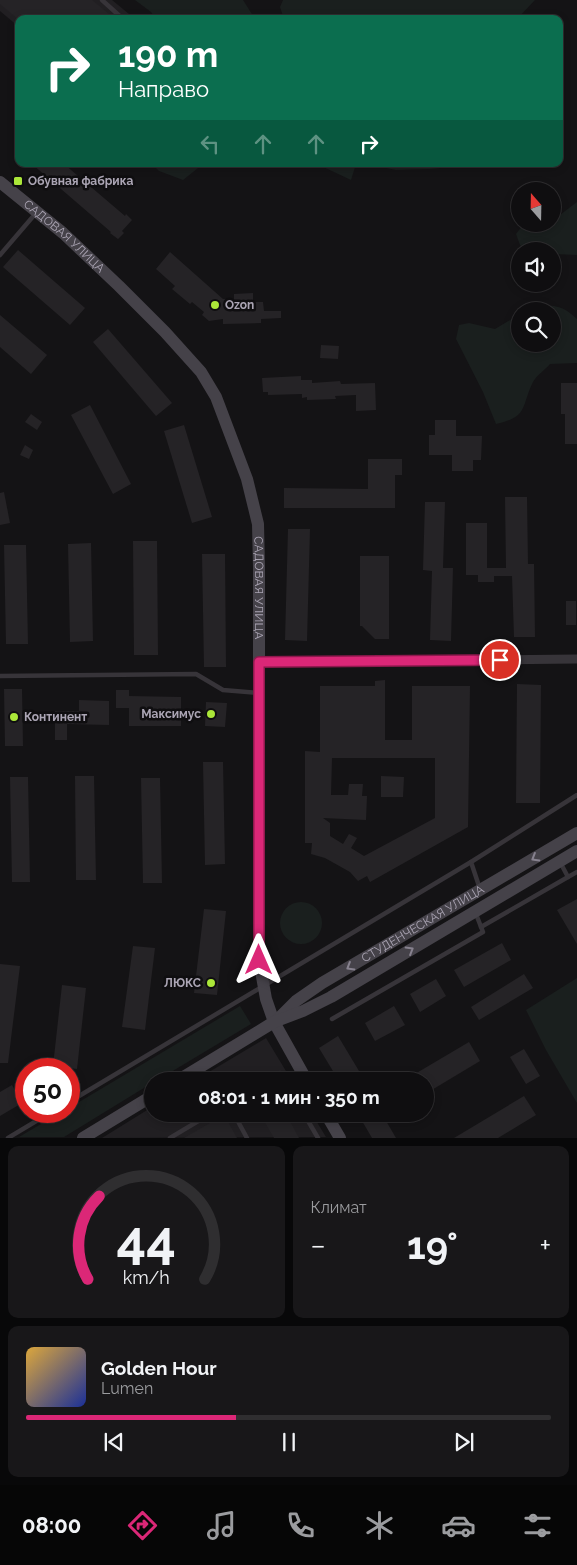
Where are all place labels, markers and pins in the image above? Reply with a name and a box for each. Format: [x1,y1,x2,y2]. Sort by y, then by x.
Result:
place label: Обувная фабрика [28,174,133,188]
marker: Обувная фабрика [12,175,24,187]
place label: Ozon [225,298,254,312]
marker: Ozon [209,299,221,311]
pin [479,639,521,681]
place label: Максимус [141,707,201,721]
marker: Максимус [205,708,217,720]
place label: Континент [24,710,87,724]
marker: Континент [8,711,20,723]
place label: ЛЮКС [164,976,201,990]
marker: ЛЮКС [205,977,217,989]

